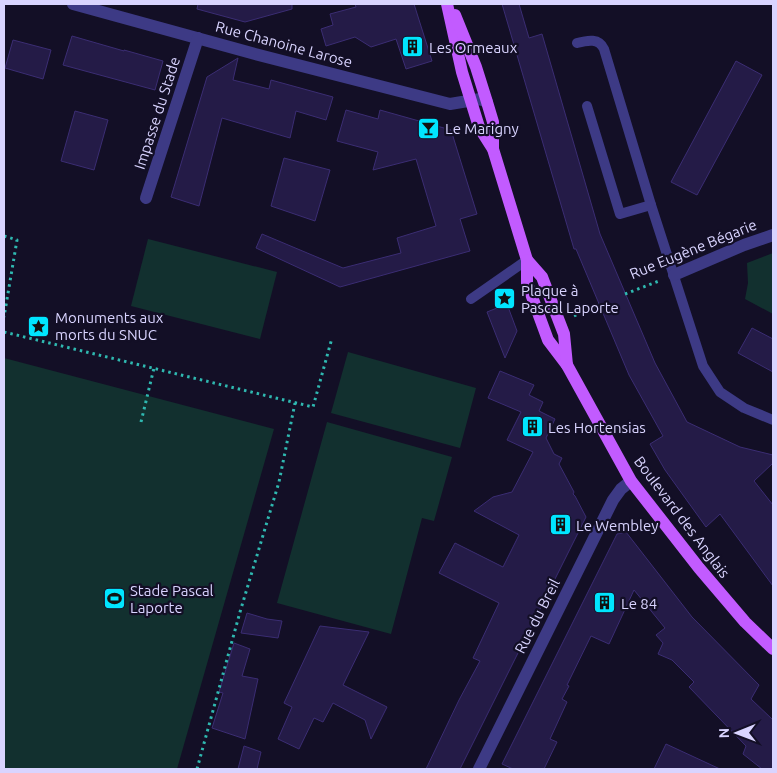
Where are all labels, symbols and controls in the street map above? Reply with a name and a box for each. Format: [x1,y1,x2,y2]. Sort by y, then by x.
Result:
street label: Rue Chanoine Larose [214,18,354,70]
building icon: Les Ormeaux [401,35,425,59]
place label: Les Ormeaux [429,39,518,56]
street label: Impasse du Stade [131,55,183,171]
bar icon: Le Marigny [417,116,441,140]
place label: Le Marigny [445,120,519,137]
street label: Rue Eugène Bégarie [627,216,759,282]
place label: Plaque à Pascal Laporte [521,282,619,316]
place icon: Plaque à Pascal Laporte [493,287,517,311]
place label: Monuments aux morts du SNUC [55,309,164,343]
place icon: Monuments aux morts du SNUC [27,314,51,338]
building icon: Les Hortensias [520,415,544,439]
place label: Les Hortensias [548,419,646,436]
street label: Boulevard des Anglais [631,453,733,581]
building icon: Le Wembley [548,513,572,537]
place label: Le Wembley [576,517,658,534]
street label: Rue du Breil [511,576,563,656]
place label: Stade Pascal Laporte [130,582,214,616]
sports icon: Stade Pascal Laporte [102,587,126,611]
building icon: Le 84 [593,591,617,615]
place label: Le 84 [621,595,657,612]
north arrow [712,708,762,758]
text: N [716,728,732,739]

